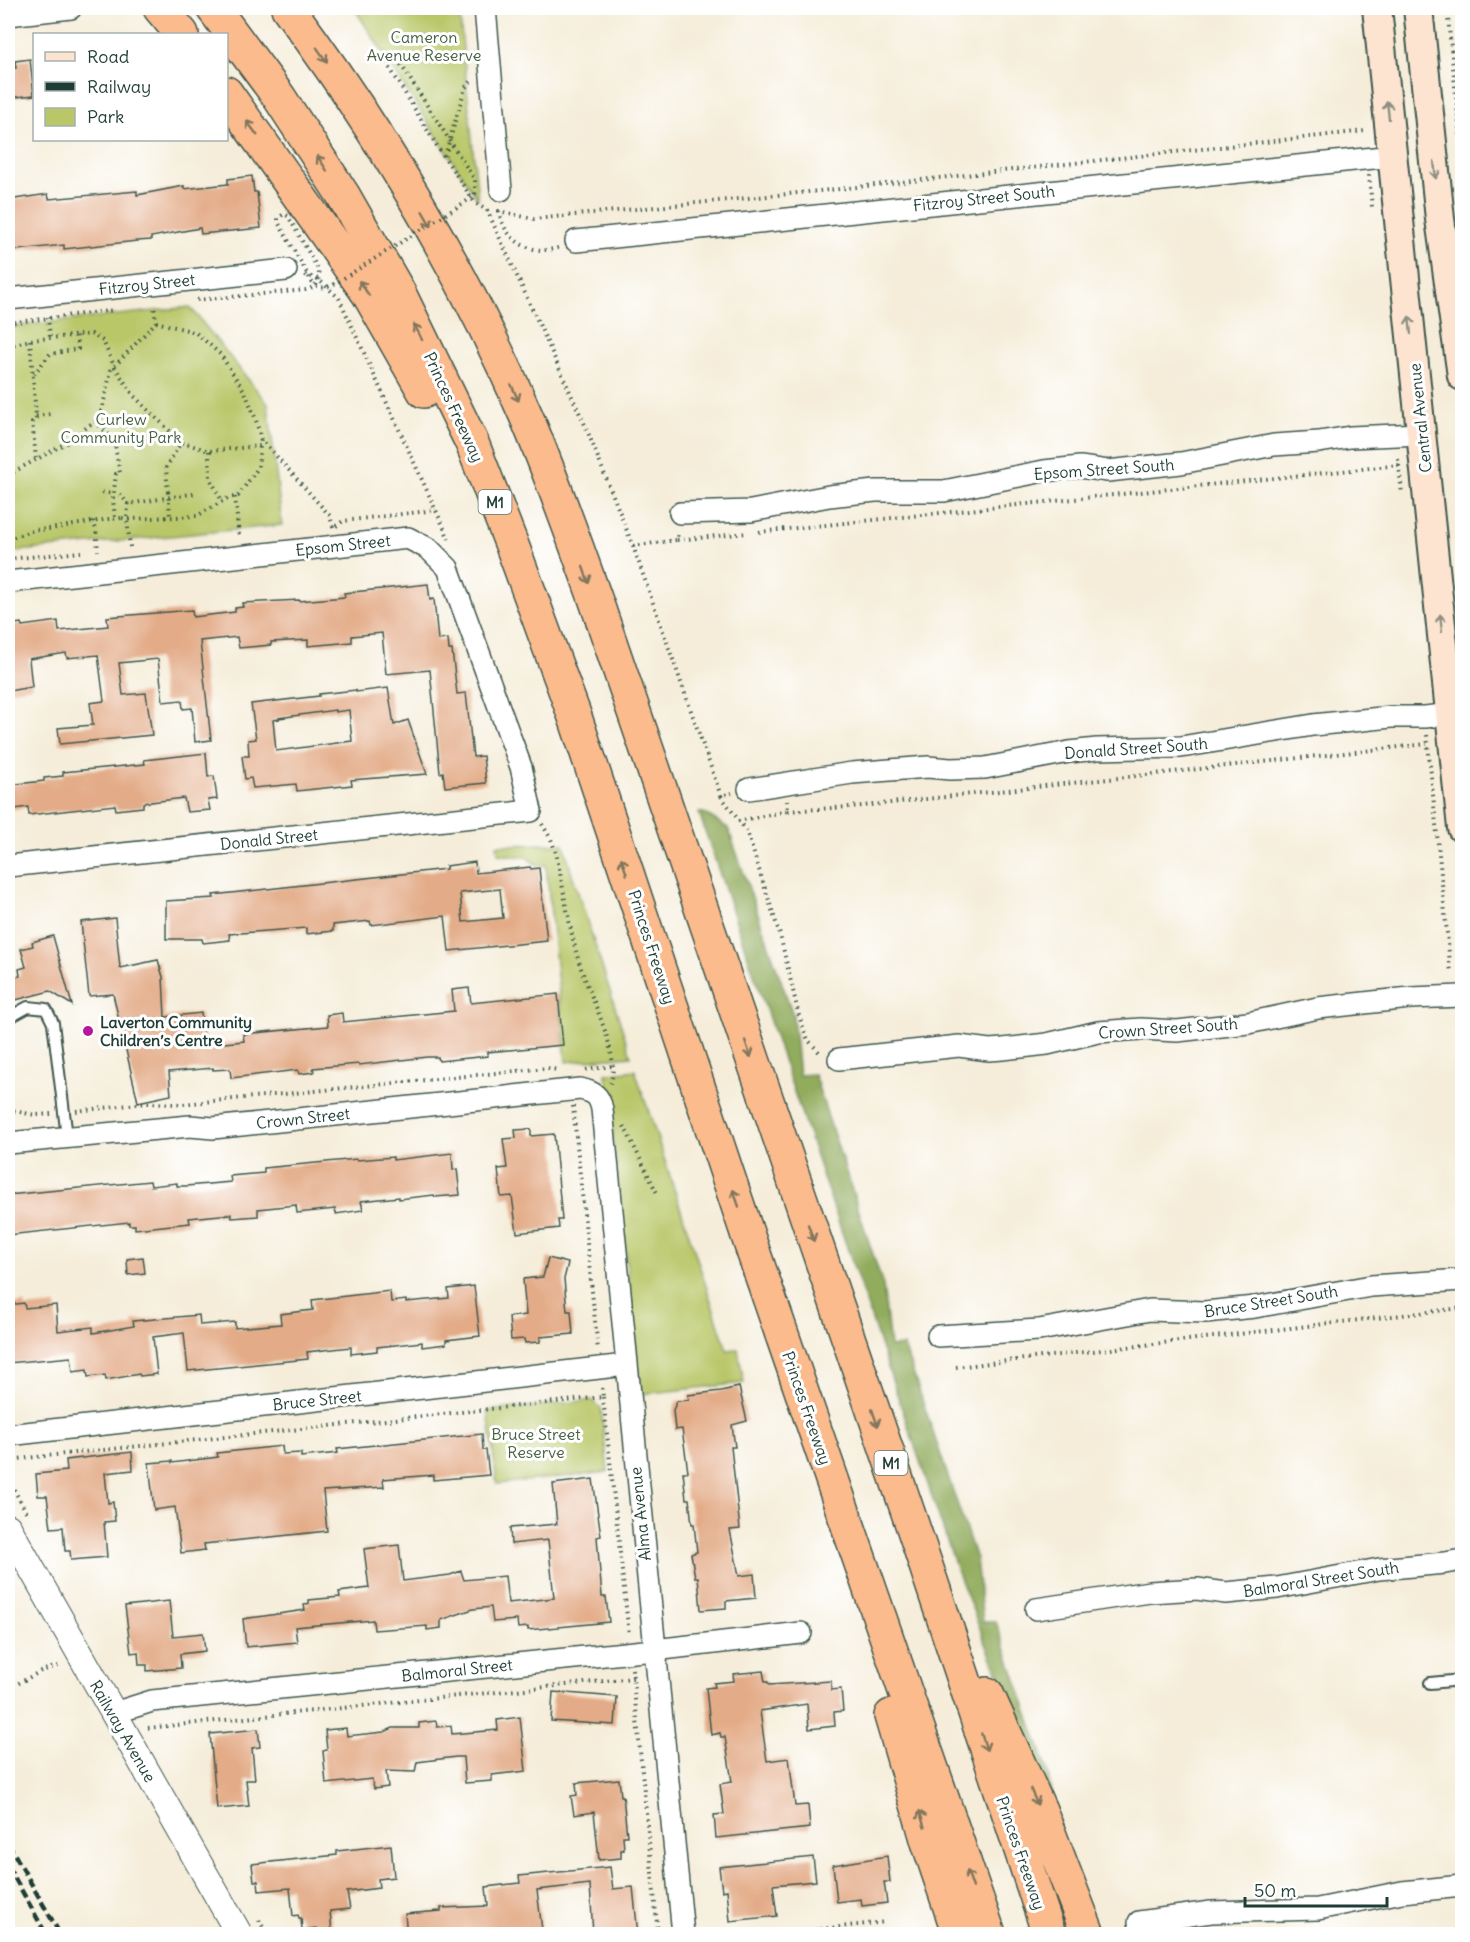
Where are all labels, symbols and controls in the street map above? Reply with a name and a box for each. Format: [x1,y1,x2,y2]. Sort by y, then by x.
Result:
park label: Cameron Avenue Reserve [367,27,481,65]
legend [33,33,228,141]
text: Road [87,45,130,68]
one-way arrow [316,46,329,62]
text: Railway [87,75,151,98]
one-way arrow [1382,101,1393,120]
text: Park [87,105,124,128]
one-way arrow [246,120,259,136]
one-way arrow [315,154,328,171]
one-way arrow [1430,160,1441,180]
street label: Fitzroy Street South [912,181,1056,215]
one-way arrow [421,210,433,227]
street label: Fitzroy Street [98,269,197,299]
one-way arrow [358,280,370,297]
one-way arrow [1404,315,1415,335]
one-way arrow [412,323,424,341]
street label: Princes Freeway [420,349,488,465]
street label: Central Avenue [1404,362,1436,474]
one-way arrow [511,384,522,402]
park label: Curlew Community Park [61,409,181,447]
street label: Epsom Street South [1033,454,1175,484]
road number: M1 [478,490,512,514]
street label: Epsom Street [295,530,392,560]
one-way arrow [582,565,593,583]
one-way arrow [1435,614,1446,634]
street label: Donald Street South [1064,733,1208,763]
street label: Donald Street [219,824,319,854]
one-way arrow [618,857,629,876]
street label: Princes Freeway [624,887,680,1007]
place label: Laverton Community Children’s Centre [100,1012,252,1050]
street label: Crown Street South [1098,1013,1238,1043]
marker: Laverton Community Children’s Centre [81,1024,95,1038]
one-way arrow [743,1039,754,1058]
street label: Crown Street [255,1103,351,1133]
one-way arrow [729,1189,740,1208]
one-way arrow [807,1223,818,1242]
street label: Bruce Street South [1203,1281,1339,1321]
street label: Princes Freeway [778,1349,836,1467]
street label: Bruce Street [272,1385,363,1415]
one-way arrow [870,1408,881,1427]
park label: Bruce Street Reserve [491,1424,581,1462]
road number: M1 [874,1451,908,1475]
street label: Alma Avenue [625,1466,655,1562]
street label: Balmoral Street South [1242,1557,1400,1601]
street label: Balmoral Street [400,1654,514,1686]
street label: Railway Avenue [86,1676,160,1786]
one-way arrow [979,1732,990,1751]
one-way arrow [1029,1788,1041,1806]
street label: Princes Freeway [992,1794,1050,1912]
one-way arrow [916,1810,927,1829]
one-way arrow [963,1870,974,1889]
scale bar [1245,1870,1388,1908]
text: 50 m [1254,1879,1296,1902]

